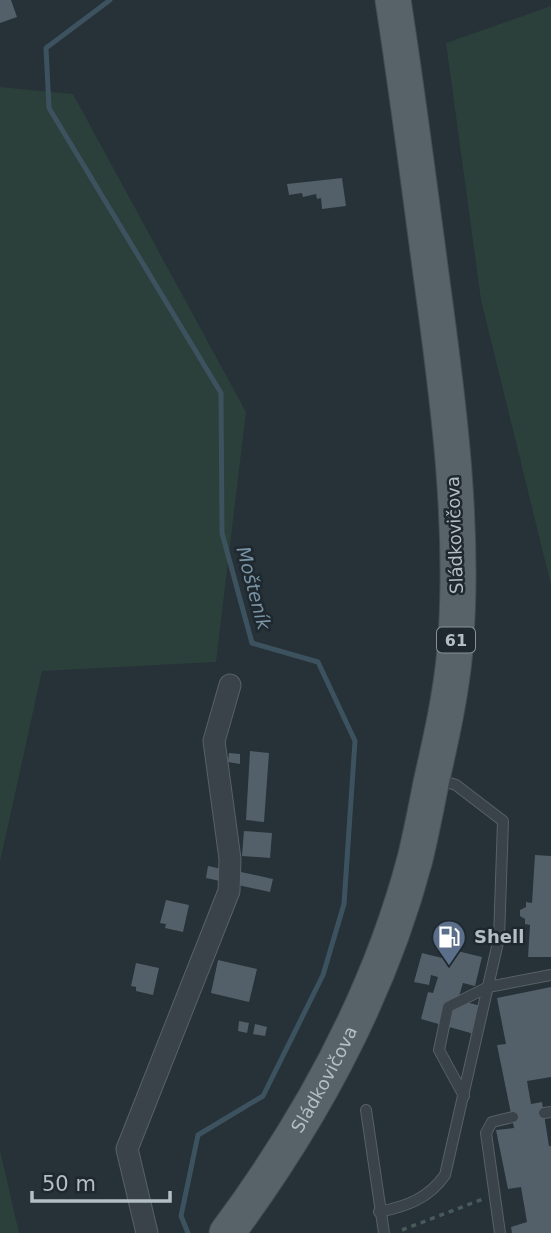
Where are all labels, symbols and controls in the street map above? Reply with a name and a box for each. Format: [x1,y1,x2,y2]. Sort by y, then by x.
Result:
street label: Sládkovičova [442,476,467,594]
water label: Mošteník [232,544,276,633]
road number: 61 [437,628,475,652]
fuel station icon: Shell [430,918,468,967]
place label: Shell [474,926,524,947]
street label: Sládkovičova [286,1023,361,1136]
scale bar [32,1160,170,1204]
text: 50 m [42,1172,96,1196]

